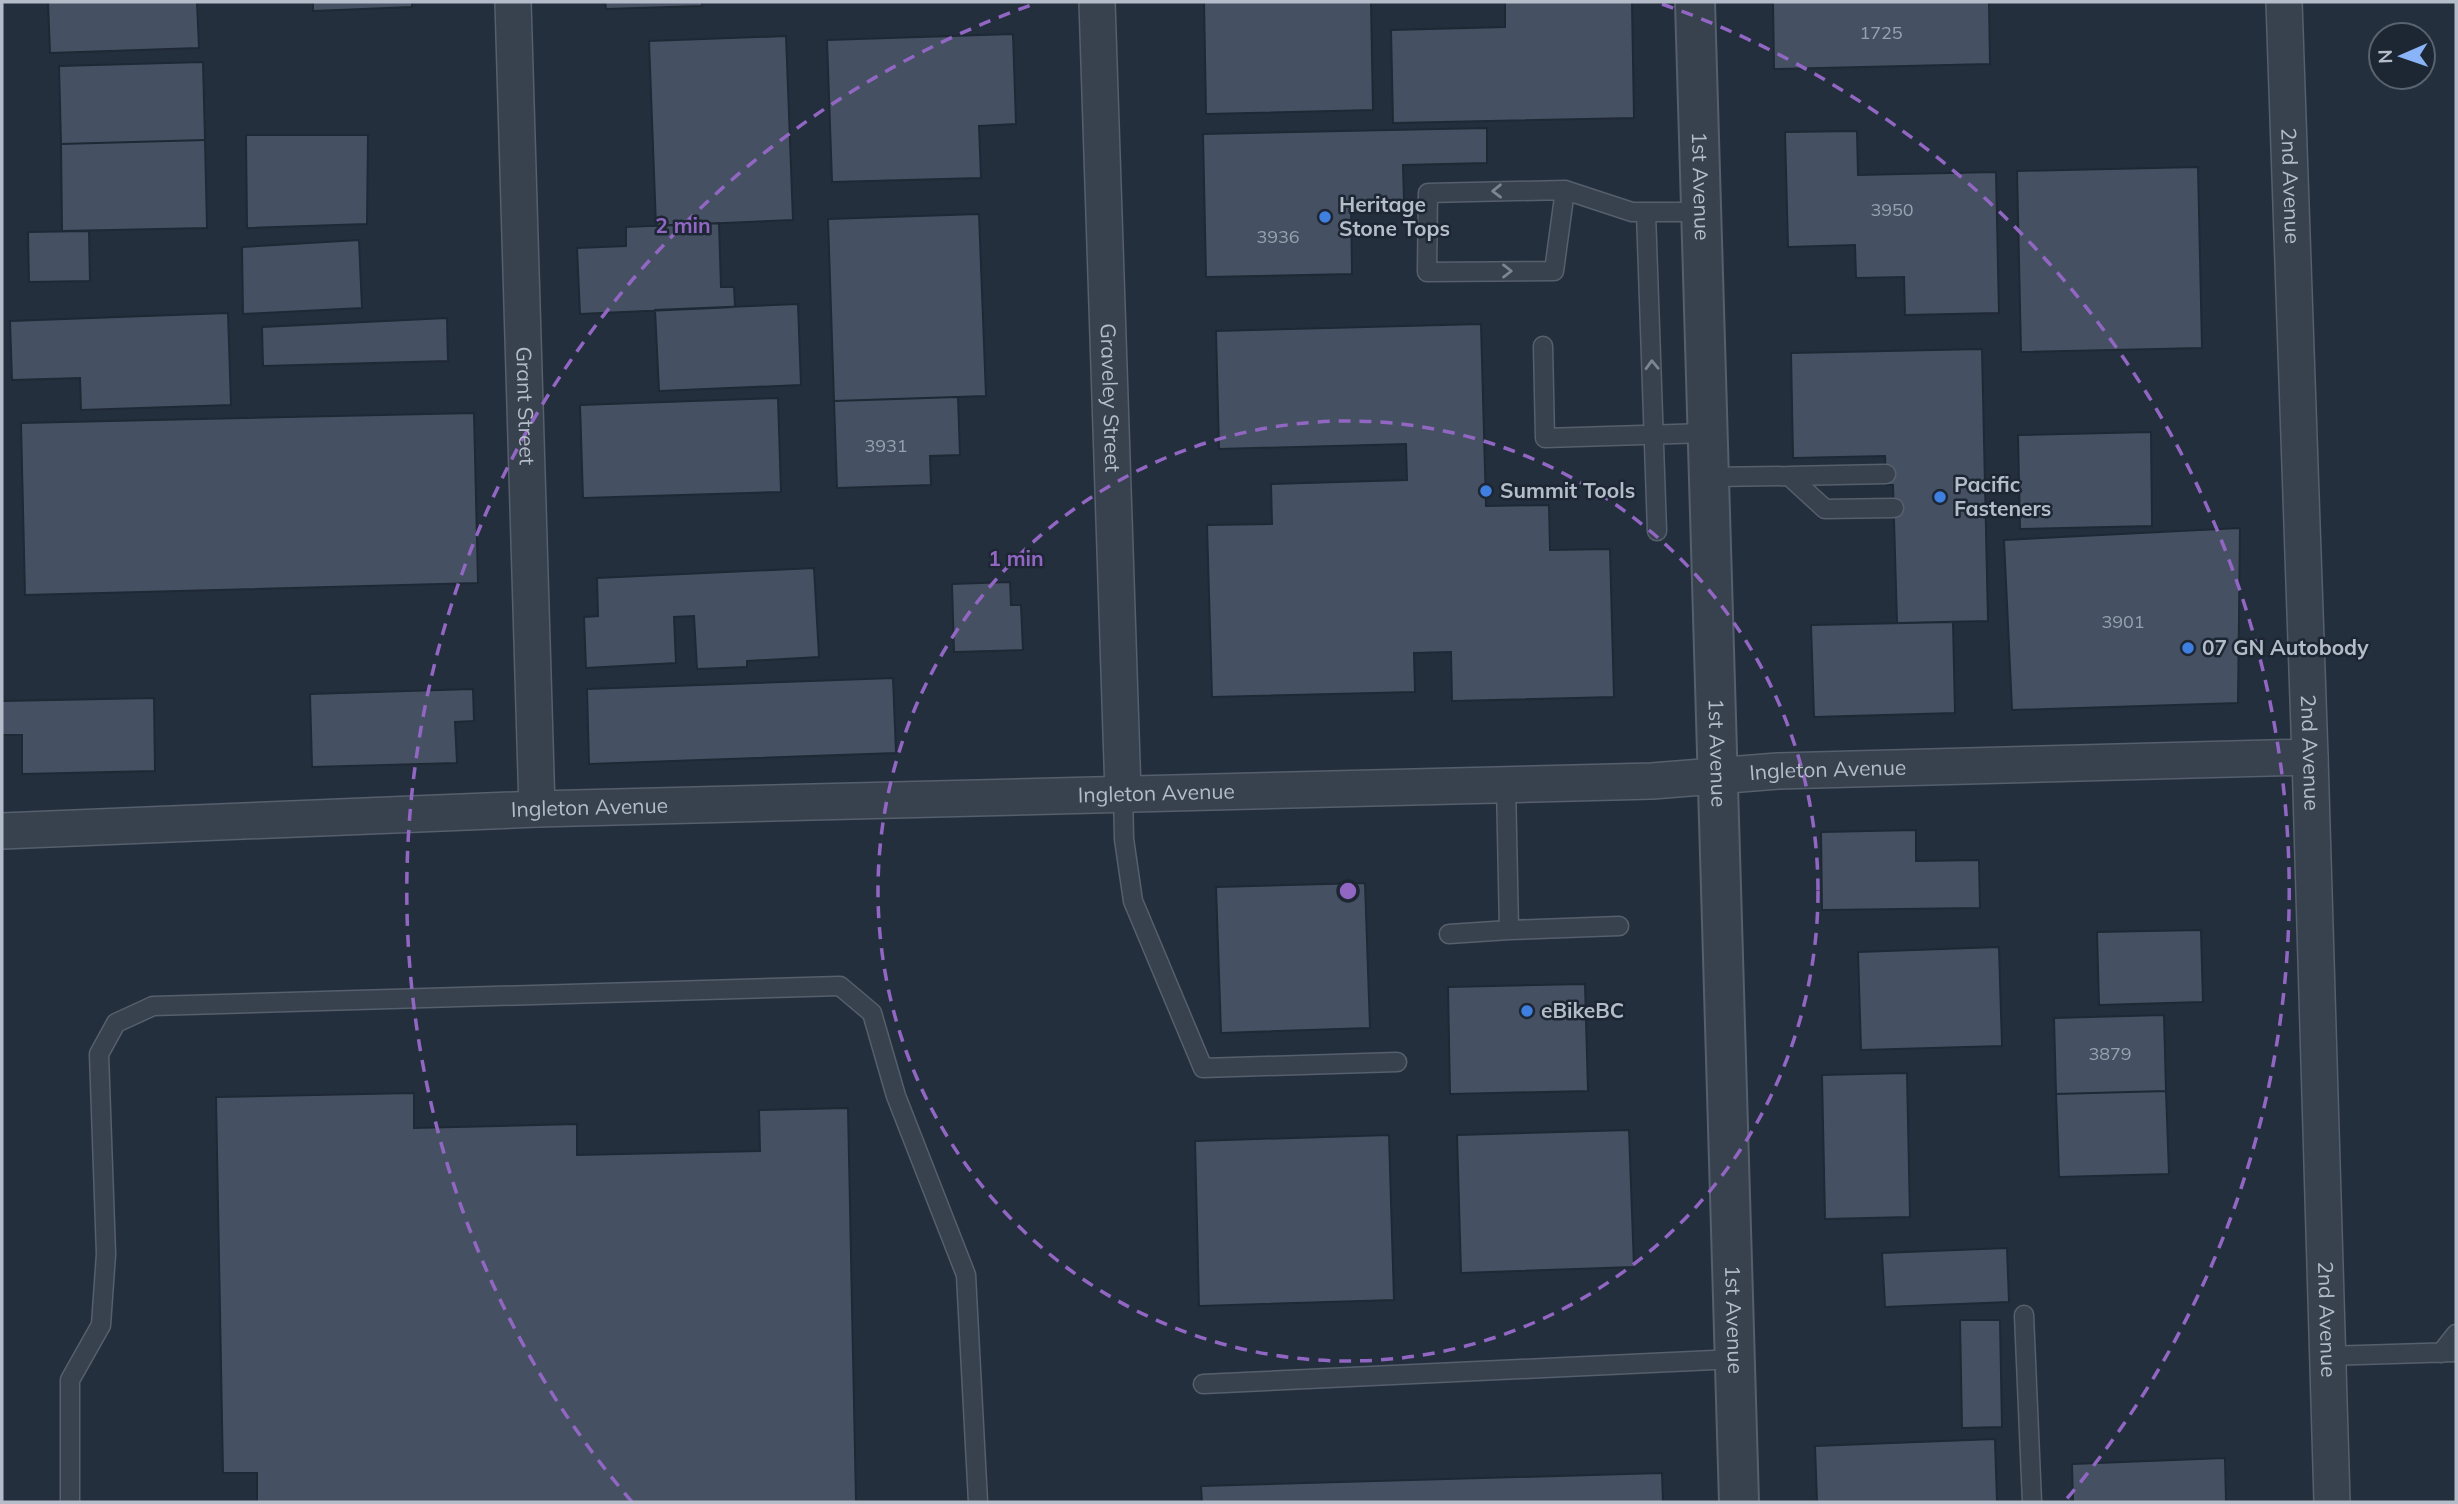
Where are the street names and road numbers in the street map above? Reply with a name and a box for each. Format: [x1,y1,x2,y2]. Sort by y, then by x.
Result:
street label: 2nd Avenue [2276,127,2306,244]
street label: 1st Avenue [1687,131,1716,241]
street label: Graveley Street [1096,323,1126,473]
street label: Grant Street [511,346,541,466]
street label: 2nd Avenue [2296,694,2326,811]
street label: 1st Avenue [1703,698,1733,807]
street label: Ingleton Avenue [1748,754,1907,785]
street label: Ingleton Avenue [1077,777,1235,807]
street label: Ingleton Avenue [510,792,668,822]
street label: 2nd Avenue [2313,1261,2342,1378]
street label: 1st Avenue [1720,1265,1749,1374]

